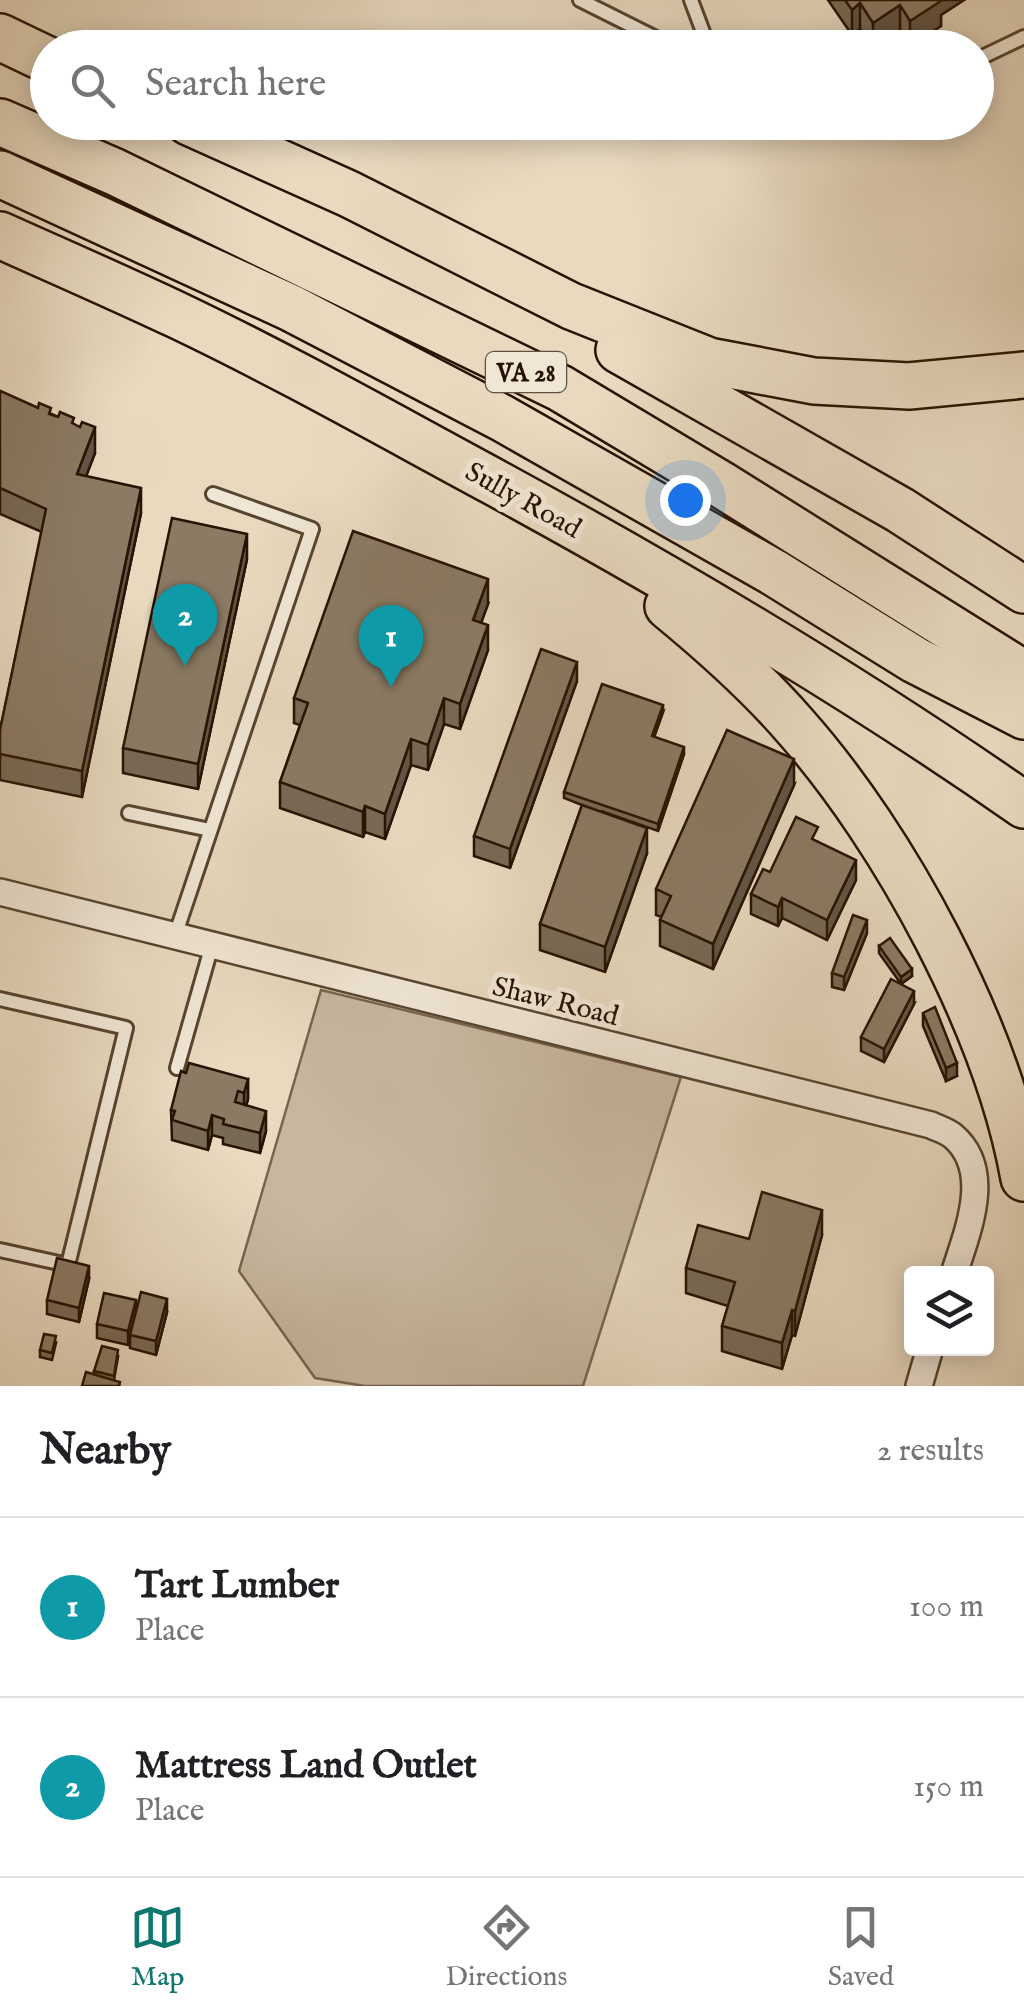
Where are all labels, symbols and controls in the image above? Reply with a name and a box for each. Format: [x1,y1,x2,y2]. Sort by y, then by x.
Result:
search box [30,30,994,140]
icon: search [65,58,120,113]
text: Search here [145,61,326,109]
road number: VA 28 [486,352,566,392]
street label: Sully Road [459,455,587,547]
your location [660,475,711,526]
pin: 2 [152,584,218,666]
pin: 1 [358,604,424,687]
street label: Shaw Road [489,970,622,1035]
map controls [904,1266,994,1356]
button: layers [904,1266,994,1356]
text: Nearby [40,1425,171,1478]
text: 2 results [877,1431,984,1472]
text: Tart Lumber [135,1563,339,1611]
text: 1 [67,1587,78,1628]
text: 100 m [909,1587,984,1628]
text: Place [135,1611,205,1652]
text: Mattress Land Outlet [135,1743,477,1791]
text: 2 [65,1767,80,1808]
text: 150 m [913,1767,984,1808]
text: Place [135,1791,205,1832]
tab: Map [130,1900,185,1995]
tab: Directions [445,1900,567,1995]
tab: Saved [828,1900,894,1995]

